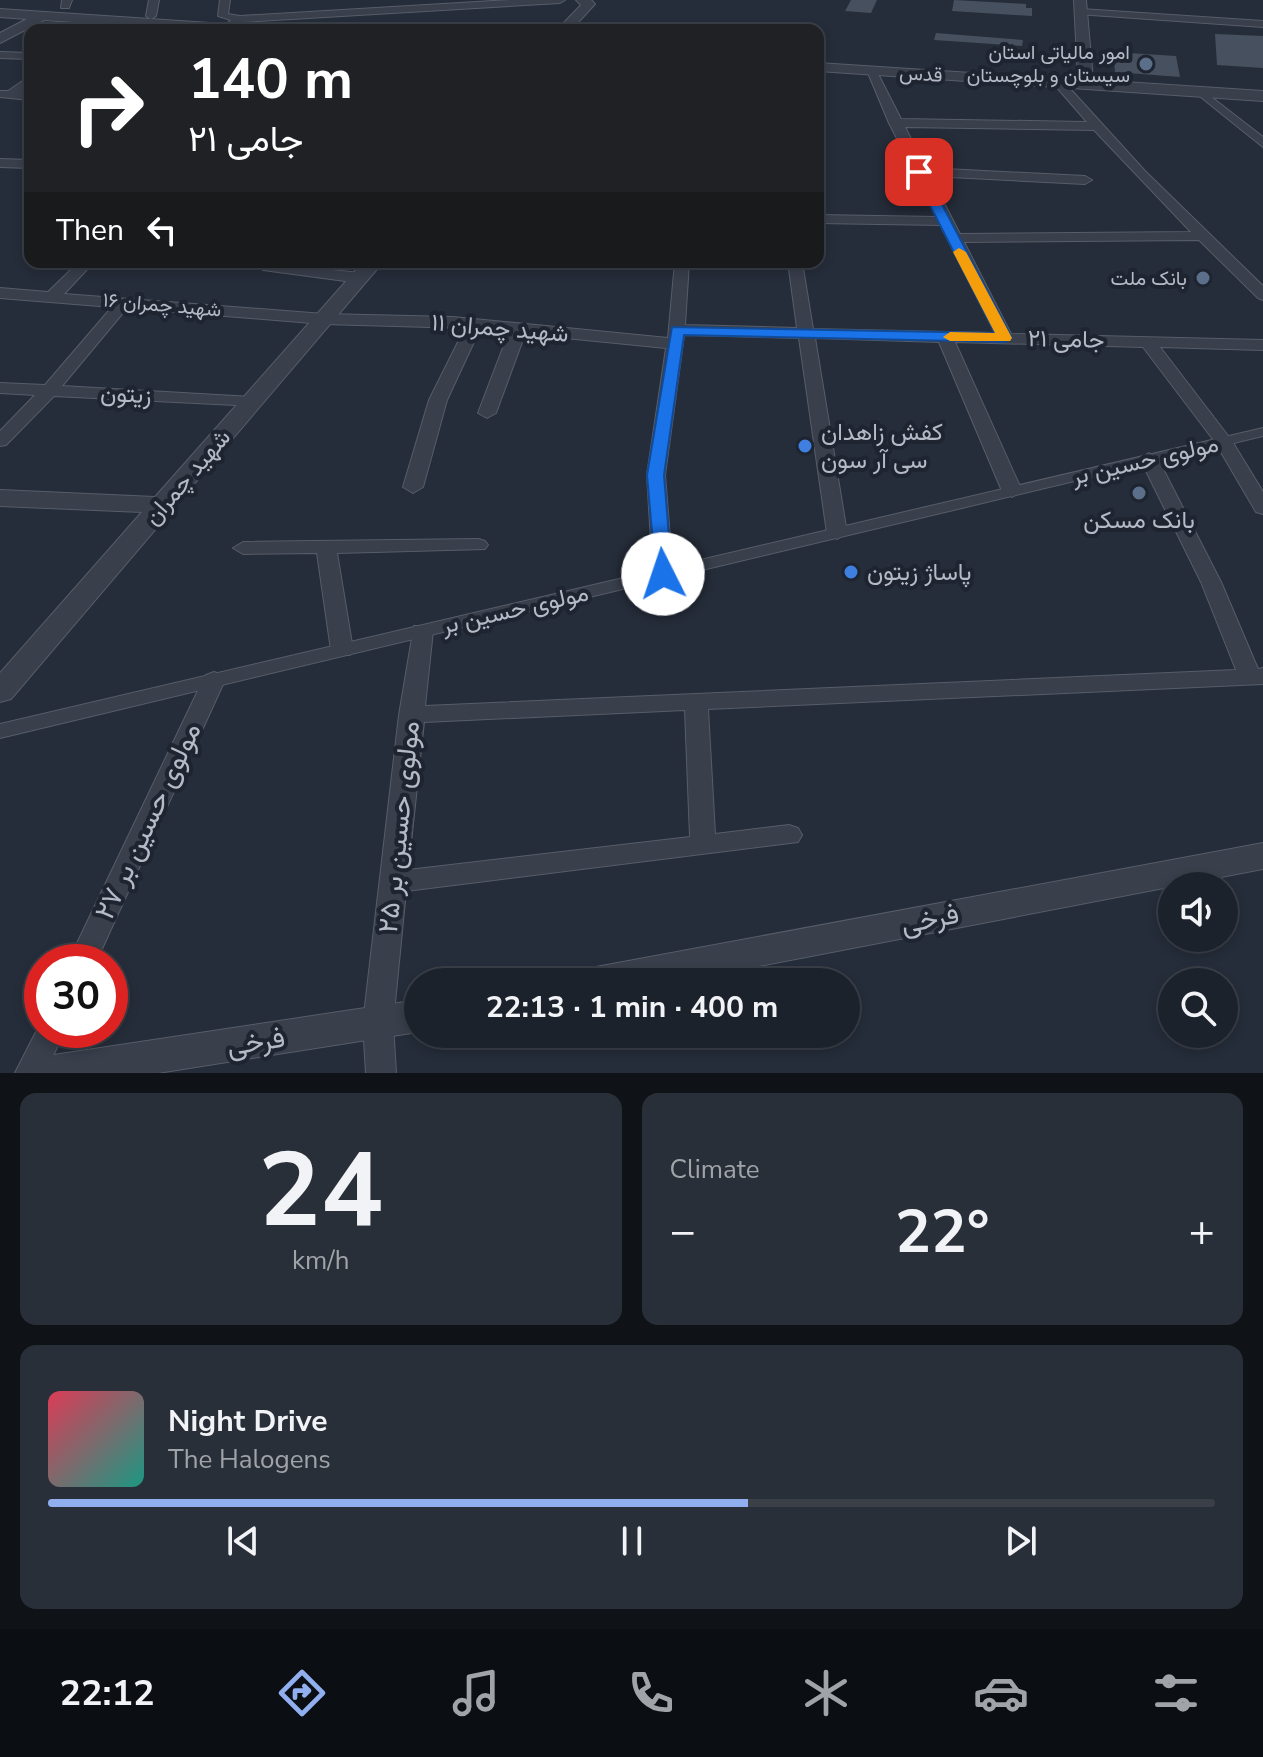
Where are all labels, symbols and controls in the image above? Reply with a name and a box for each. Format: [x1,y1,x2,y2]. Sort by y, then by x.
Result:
place label: امور مالیاتی استان سیستان و بلوچستان [967,39,1130,89]
text: 140 m [188,41,353,118]
marker: امور مالیاتی استان سیستان و بلوچستان [1137,55,1155,73]
icon: right [56,56,160,160]
street label: قدس [898,59,944,89]
text: جامی ۲۱ [188,115,303,164]
pin [885,138,953,206]
icon: arrive [897,150,941,194]
icon: left [140,208,184,252]
text: Then [56,210,124,251]
place label: بانک ملت [1111,265,1187,292]
marker: بانک ملت [1194,269,1212,287]
street label: شهید چمران ۱۶ [102,286,222,324]
street label: شهید چمران ۱۱ [430,306,570,350]
street label: جامی ۲۱ [1027,322,1105,356]
street label: زیتون [100,377,152,411]
place label: کفش زاهدان سی آر سون [821,416,943,476]
street label: شهید چمران [136,422,238,532]
street label: مولوی حسین بر [1067,428,1222,493]
marker: کفش زاهدان سی آر سون [796,437,814,455]
marker: بانک مسکن [1130,484,1148,502]
place label: بانک مسکن [1083,504,1195,536]
position arrow [621,532,705,616]
place label: پاساژ زیتون [867,556,972,588]
marker: پاساژ زیتون [842,563,860,581]
street label: مولوی حسین بر [437,577,592,642]
street label: مولوی حسین بر ۲۷ [86,716,210,926]
street label: مولوی حسین بر ۲۵ [369,719,429,935]
map controls [1158,872,1238,1048]
button: sound [1158,872,1238,952]
street label: فرخی [898,895,962,943]
speed limit sign: 30 [24,944,128,1048]
button: search [1158,968,1238,1048]
text: 22:13 · 1 min · 400 m [486,987,778,1028]
street label: فرخی [224,1019,288,1065]
text: 24 [258,1120,383,1262]
text: Climate [670,1152,760,1187]
text: 22° [895,1191,990,1273]
text: − [670,1202,696,1262]
text: + [1189,1202,1215,1262]
text: km/h [292,1243,349,1278]
text: Night Drive [168,1401,327,1442]
text: The Halogens [168,1442,331,1477]
icon: previous [221,1519,265,1563]
icon: pause [610,1519,654,1563]
icon: next [999,1519,1043,1563]
icon: directions [274,1665,330,1721]
icon: music [448,1665,504,1721]
icon: phone [623,1665,679,1721]
icon: climate [798,1665,854,1721]
icon: car [973,1665,1029,1721]
icon: filters [1148,1665,1204,1721]
text: 22:12 [59,1669,155,1718]

